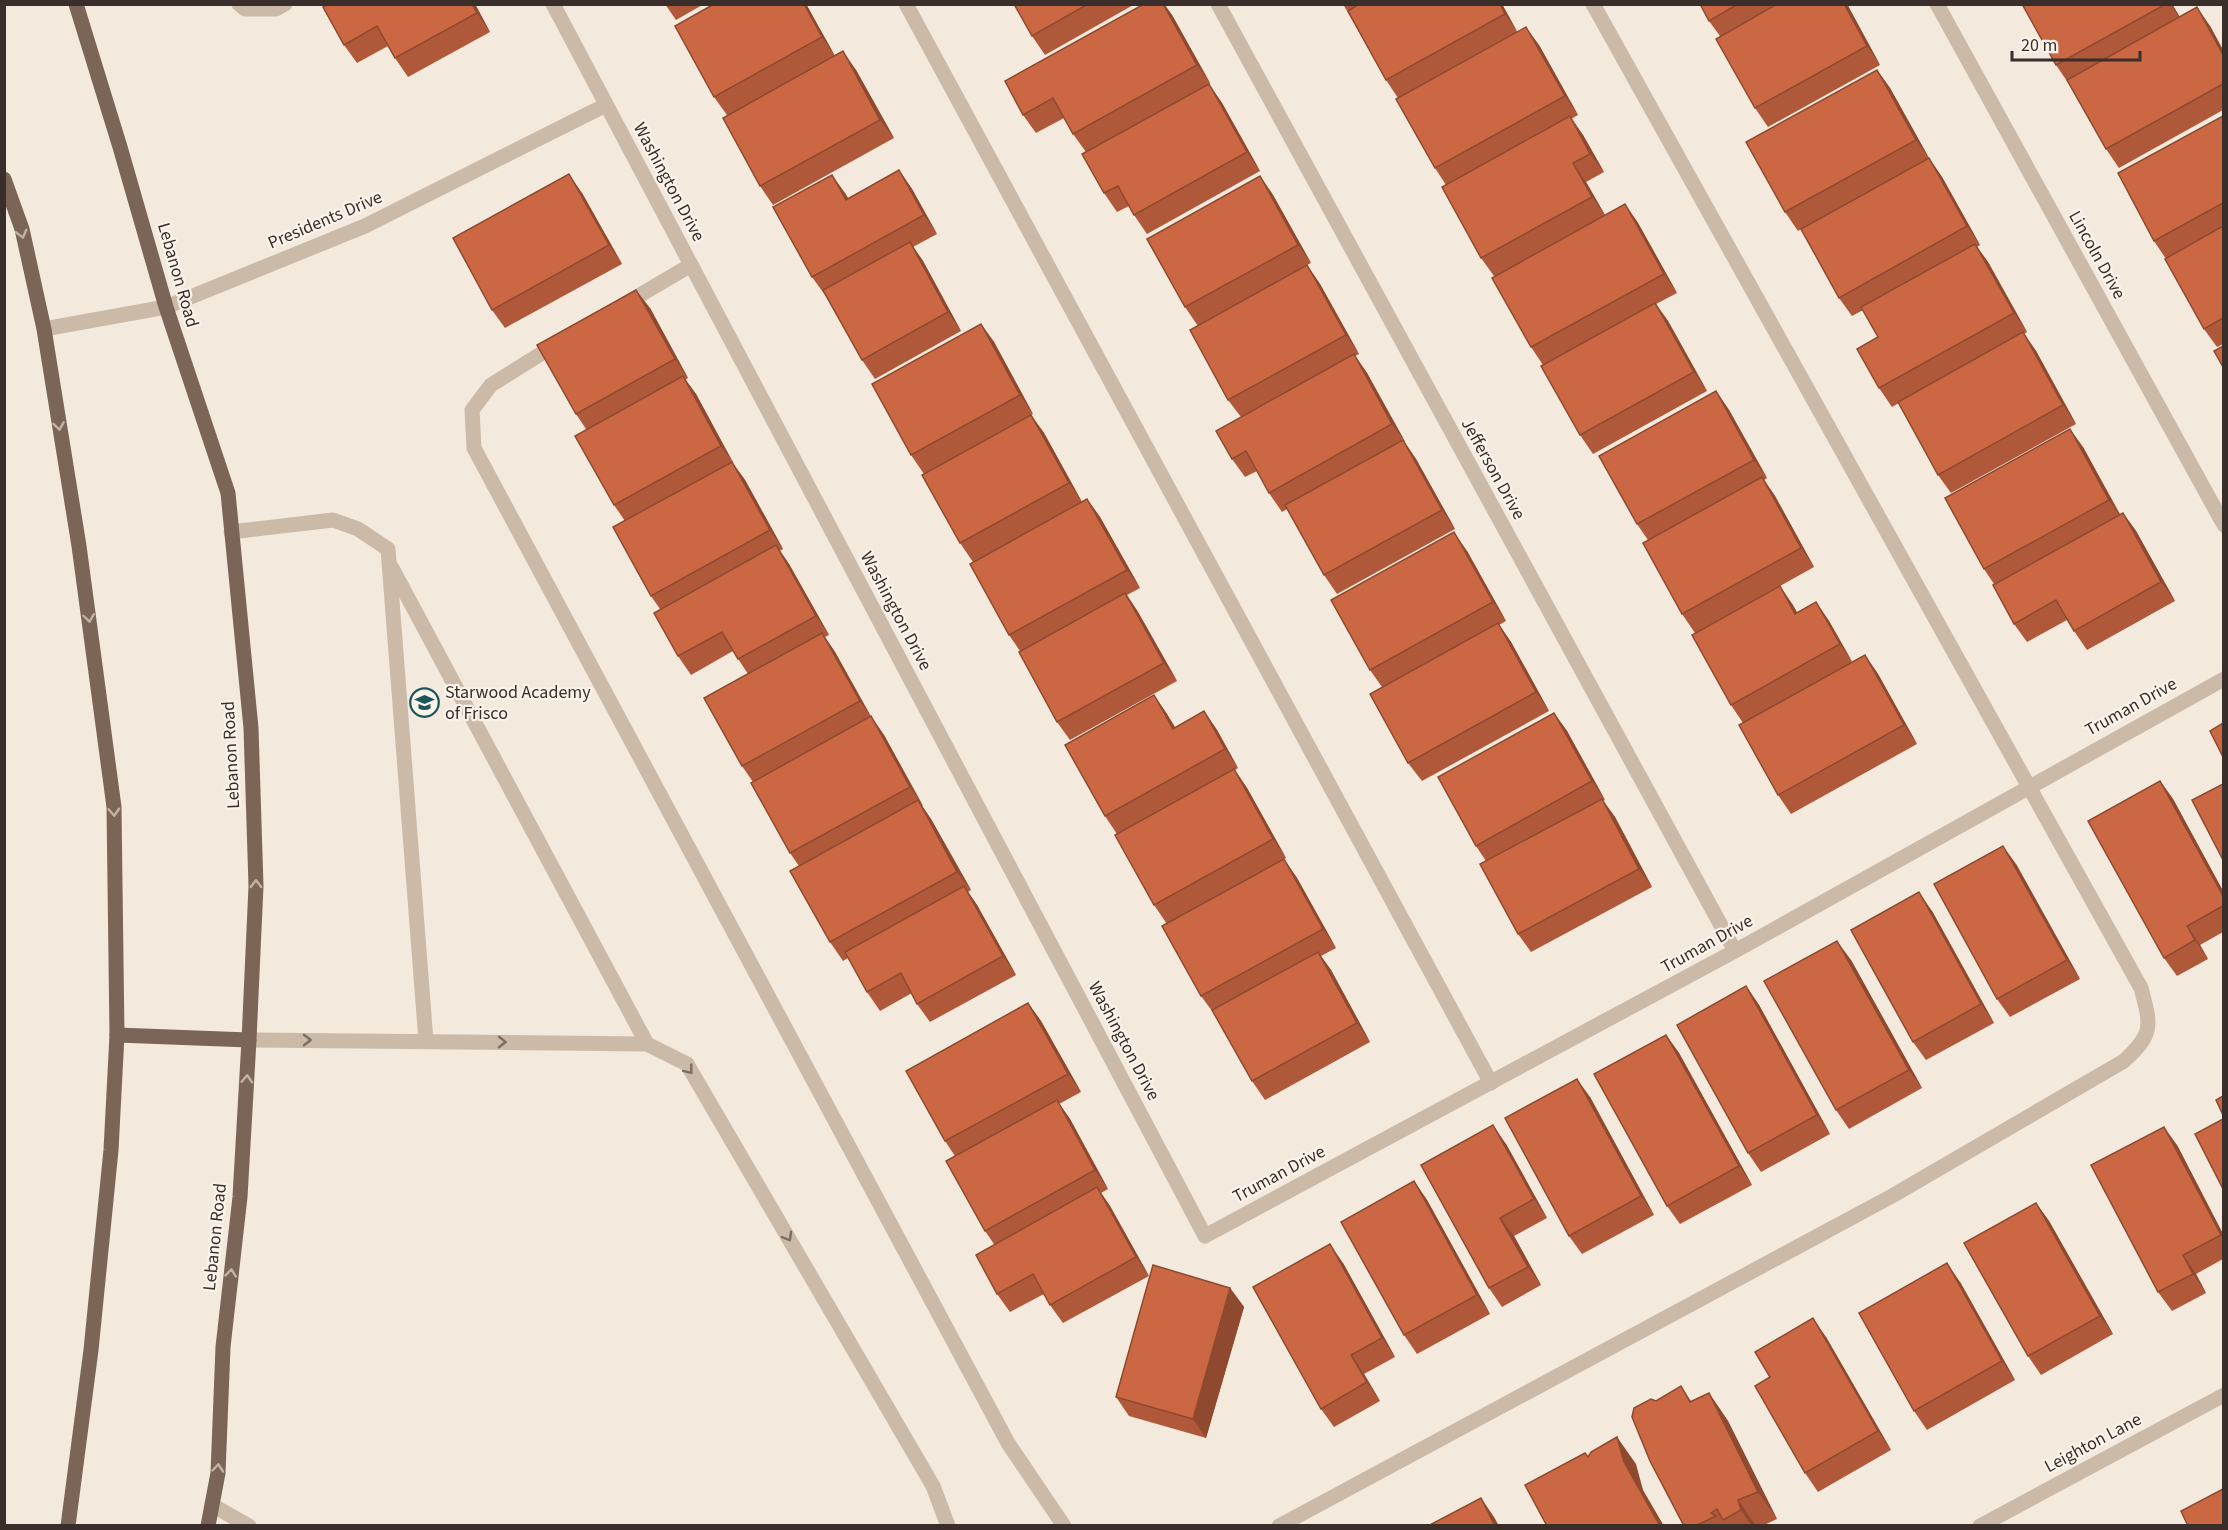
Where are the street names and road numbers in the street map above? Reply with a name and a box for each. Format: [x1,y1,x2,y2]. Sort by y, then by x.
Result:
street label: Washington Drive [627,118,711,246]
street label: Presidents Drive [264,185,386,255]
street label: Lincoln Drive [2062,206,2132,304]
street label: Lebanon Road [151,220,205,330]
street label: Jefferson Drive [1455,414,1531,524]
street label: Washington Drive [854,547,938,675]
street label: Truman Drive [2081,671,2181,742]
street label: Lebanon Road [216,700,246,810]
street label: Truman Drive [1657,908,1757,979]
street label: Washington Drive [1082,977,1166,1105]
street label: Truman Drive [1228,1139,1330,1209]
street label: Lebanon Road [197,1182,233,1292]
street label: Leighton Lane [2040,1407,2146,1479]

